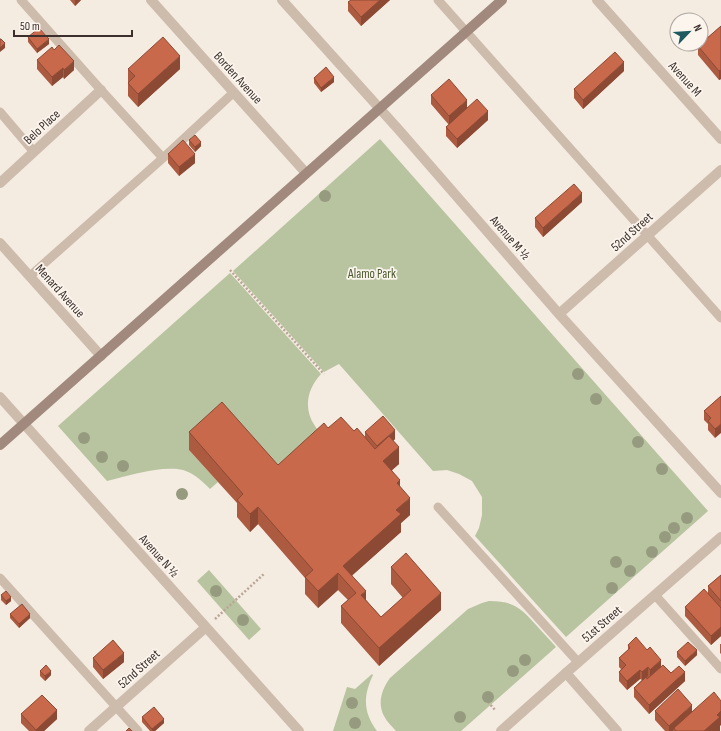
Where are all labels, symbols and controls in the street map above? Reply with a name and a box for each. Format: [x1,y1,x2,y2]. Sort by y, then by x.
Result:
scale bar [14,12,132,38]
north arrow [669,12,709,52]
text: 50 m [20,19,40,34]
text: N [690,23,705,34]
street label: Borden Avenue [210,49,266,107]
street label: Avenue M [664,57,705,100]
street label: Belo Place [20,106,64,148]
street label: 52nd Street [608,209,656,255]
street label: Avenue M ½ [486,212,534,264]
street label: Menard Avenue [32,261,88,321]
park label: Alamo Park [347,266,396,282]
street label: Avenue N ½ [135,531,183,581]
street label: 51st Street [579,602,625,646]
street label: 52nd Street [115,646,163,692]

